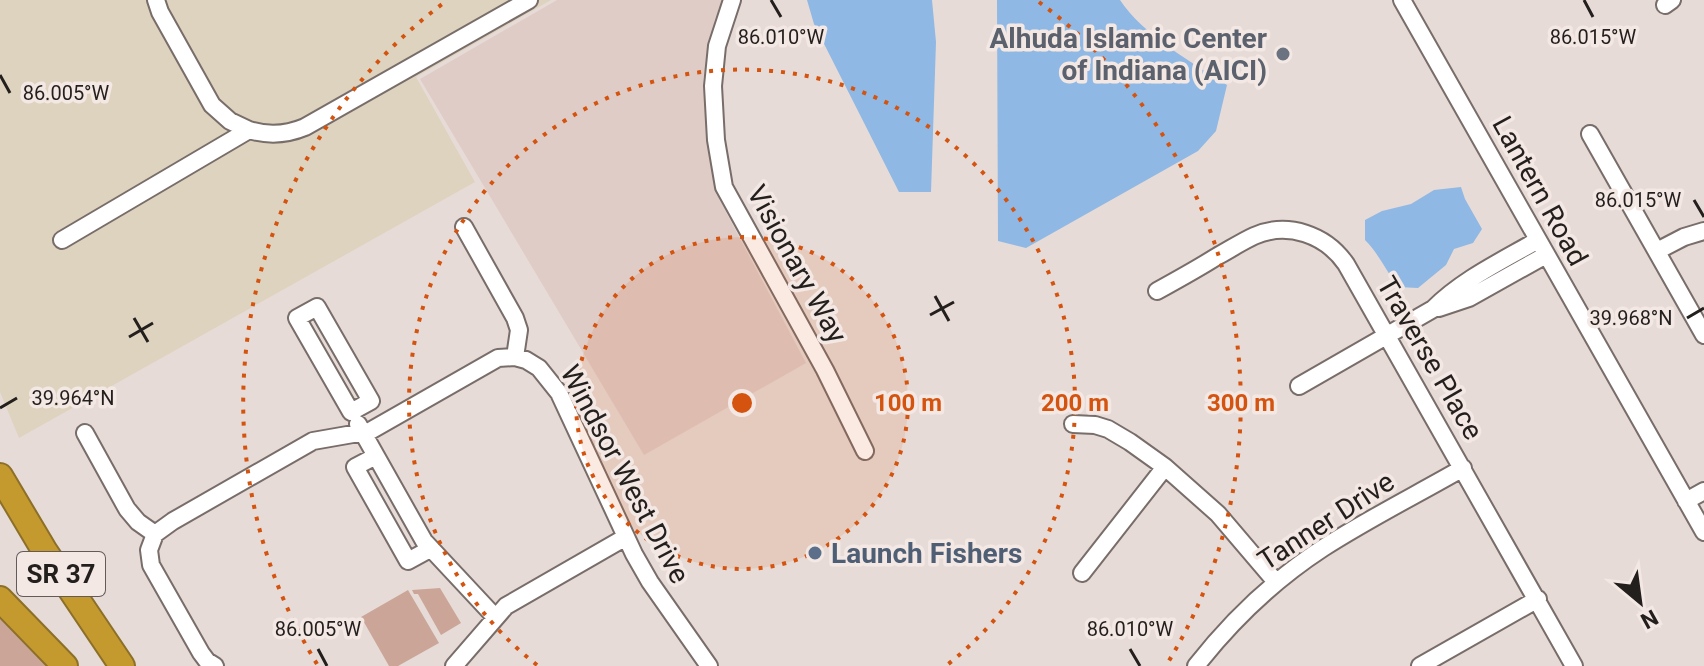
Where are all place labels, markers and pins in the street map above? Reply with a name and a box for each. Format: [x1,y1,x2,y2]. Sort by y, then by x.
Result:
place label: Alhuda Islamic Center of Indiana (AICI) [990,22,1267,87]
marker: Alhuda Islamic Center of Indiana (AICI) [1274,45,1292,63]
centre of rings [728,389,756,417]
place label: Launch Fishers [831,537,1022,570]
marker: Launch Fishers [806,544,824,562]

